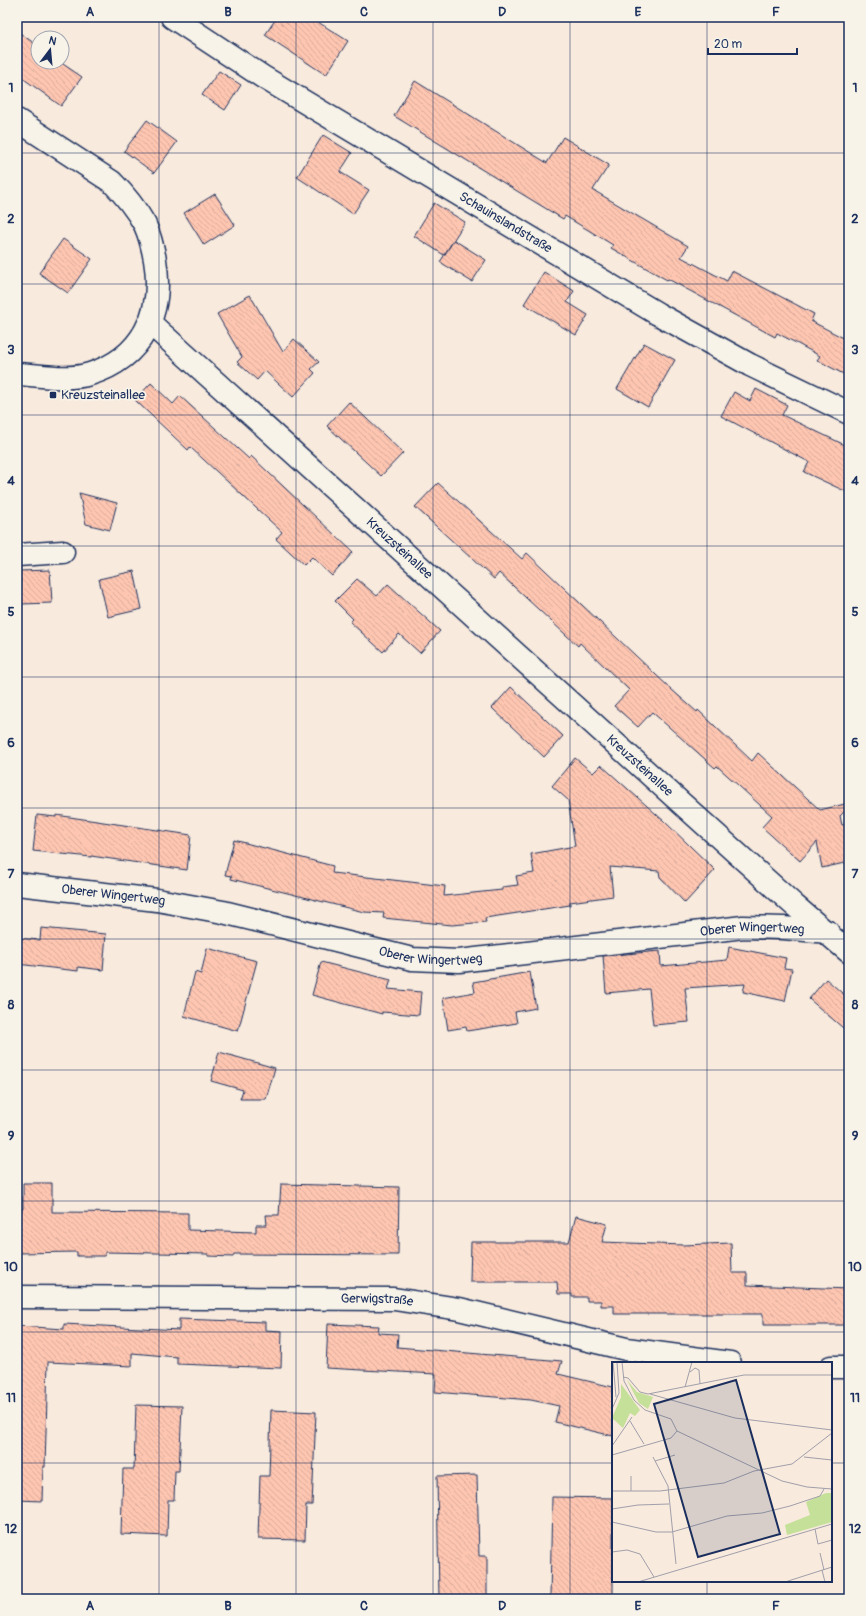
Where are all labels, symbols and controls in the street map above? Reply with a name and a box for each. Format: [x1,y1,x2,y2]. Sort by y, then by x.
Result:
text: A [86,4,95,20]
text: B [224,4,232,20]
text: C [360,4,368,20]
text: D [498,4,506,20]
text: E [635,4,642,20]
text: F [772,4,780,20]
north arrow [30,30,70,70]
scale bar [708,30,797,56]
text: N [47,34,59,48]
text: 20 m [714,37,743,52]
text: 1 [8,80,14,96]
text: 1 [852,80,858,96]
street label: Schauinslandstraße [456,189,556,257]
text: 2 [7,211,15,227]
text: 2 [851,211,859,227]
text: 3 [7,342,15,358]
text: 3 [851,342,859,358]
place label: Kreuzsteinallee [61,387,146,403]
marker: Kreuzsteinallee [48,390,58,400]
text: 4 [7,473,15,489]
text: 4 [851,473,859,489]
street label: Kreuzsteinallee [363,514,436,583]
text: 5 [7,604,15,620]
text: 5 [851,604,859,620]
street label: Kreuzsteinallee [603,731,677,800]
text: 6 [7,735,15,751]
text: 6 [851,735,859,751]
text: 7 [8,866,15,882]
text: 7 [852,866,859,882]
street label: Oberer Wingertweg [60,881,167,909]
street label: Oberer Wingertweg [699,919,806,940]
street label: Oberer Wingertweg [377,943,484,969]
text: 8 [8,997,15,1013]
text: 8 [852,997,859,1013]
text: 9 [8,1128,15,1144]
text: 9 [852,1128,859,1144]
text: 10 [4,1259,18,1275]
text: 10 [848,1259,862,1275]
street label: Gerwigstraße [341,1291,415,1310]
inset map [612,1362,832,1582]
text: 11 [6,1390,16,1406]
text: 11 [850,1390,860,1406]
text: 12 [5,1521,17,1537]
text: 12 [849,1521,861,1537]
text: A [86,1598,95,1614]
text: B [224,1598,232,1614]
text: C [360,1598,368,1614]
text: D [498,1598,506,1614]
text: E [635,1598,642,1614]
text: F [772,1598,780,1614]

